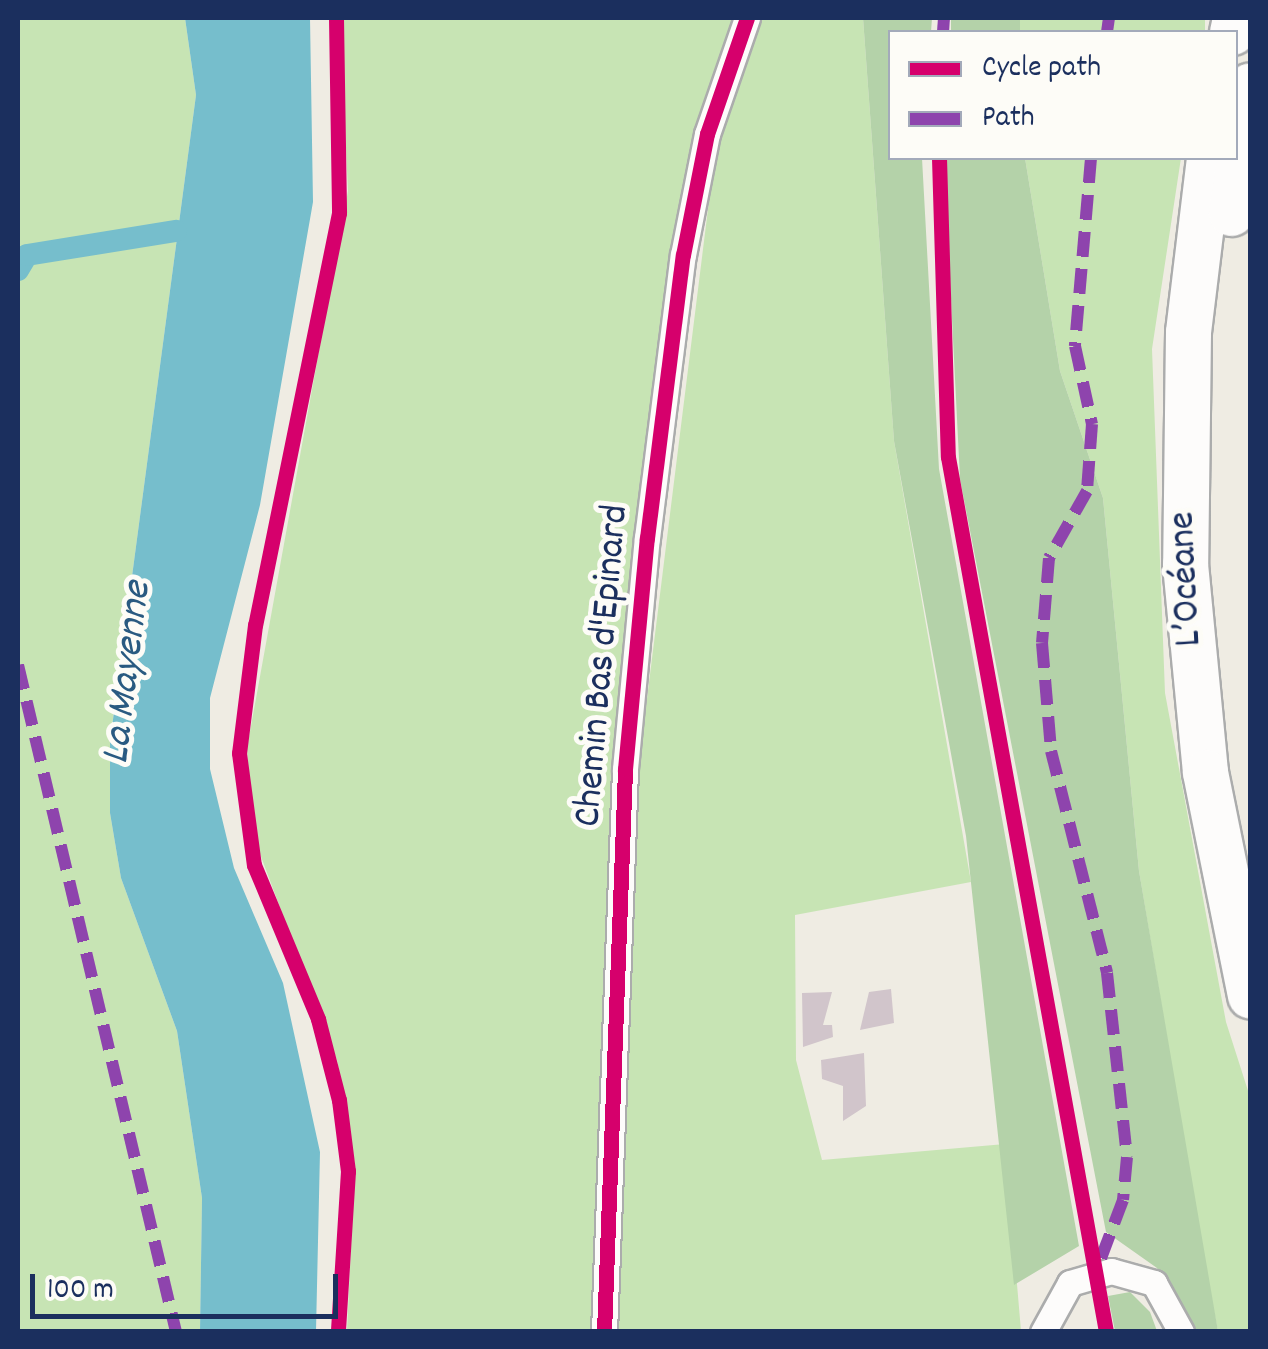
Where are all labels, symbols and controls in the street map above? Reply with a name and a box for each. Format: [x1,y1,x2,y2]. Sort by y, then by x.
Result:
legend [888,30,1238,160]
text: Cycle path [982,48,1101,91]
text: Path [982,98,1035,141]
street label: Chemin Bas d'Epinard [566,503,642,829]
street label: L’Océane [1160,510,1216,648]
water label: La Mayenne [93,579,165,767]
scale bar [35,1254,342,1316]
text: 100 m [47,1270,114,1313]

